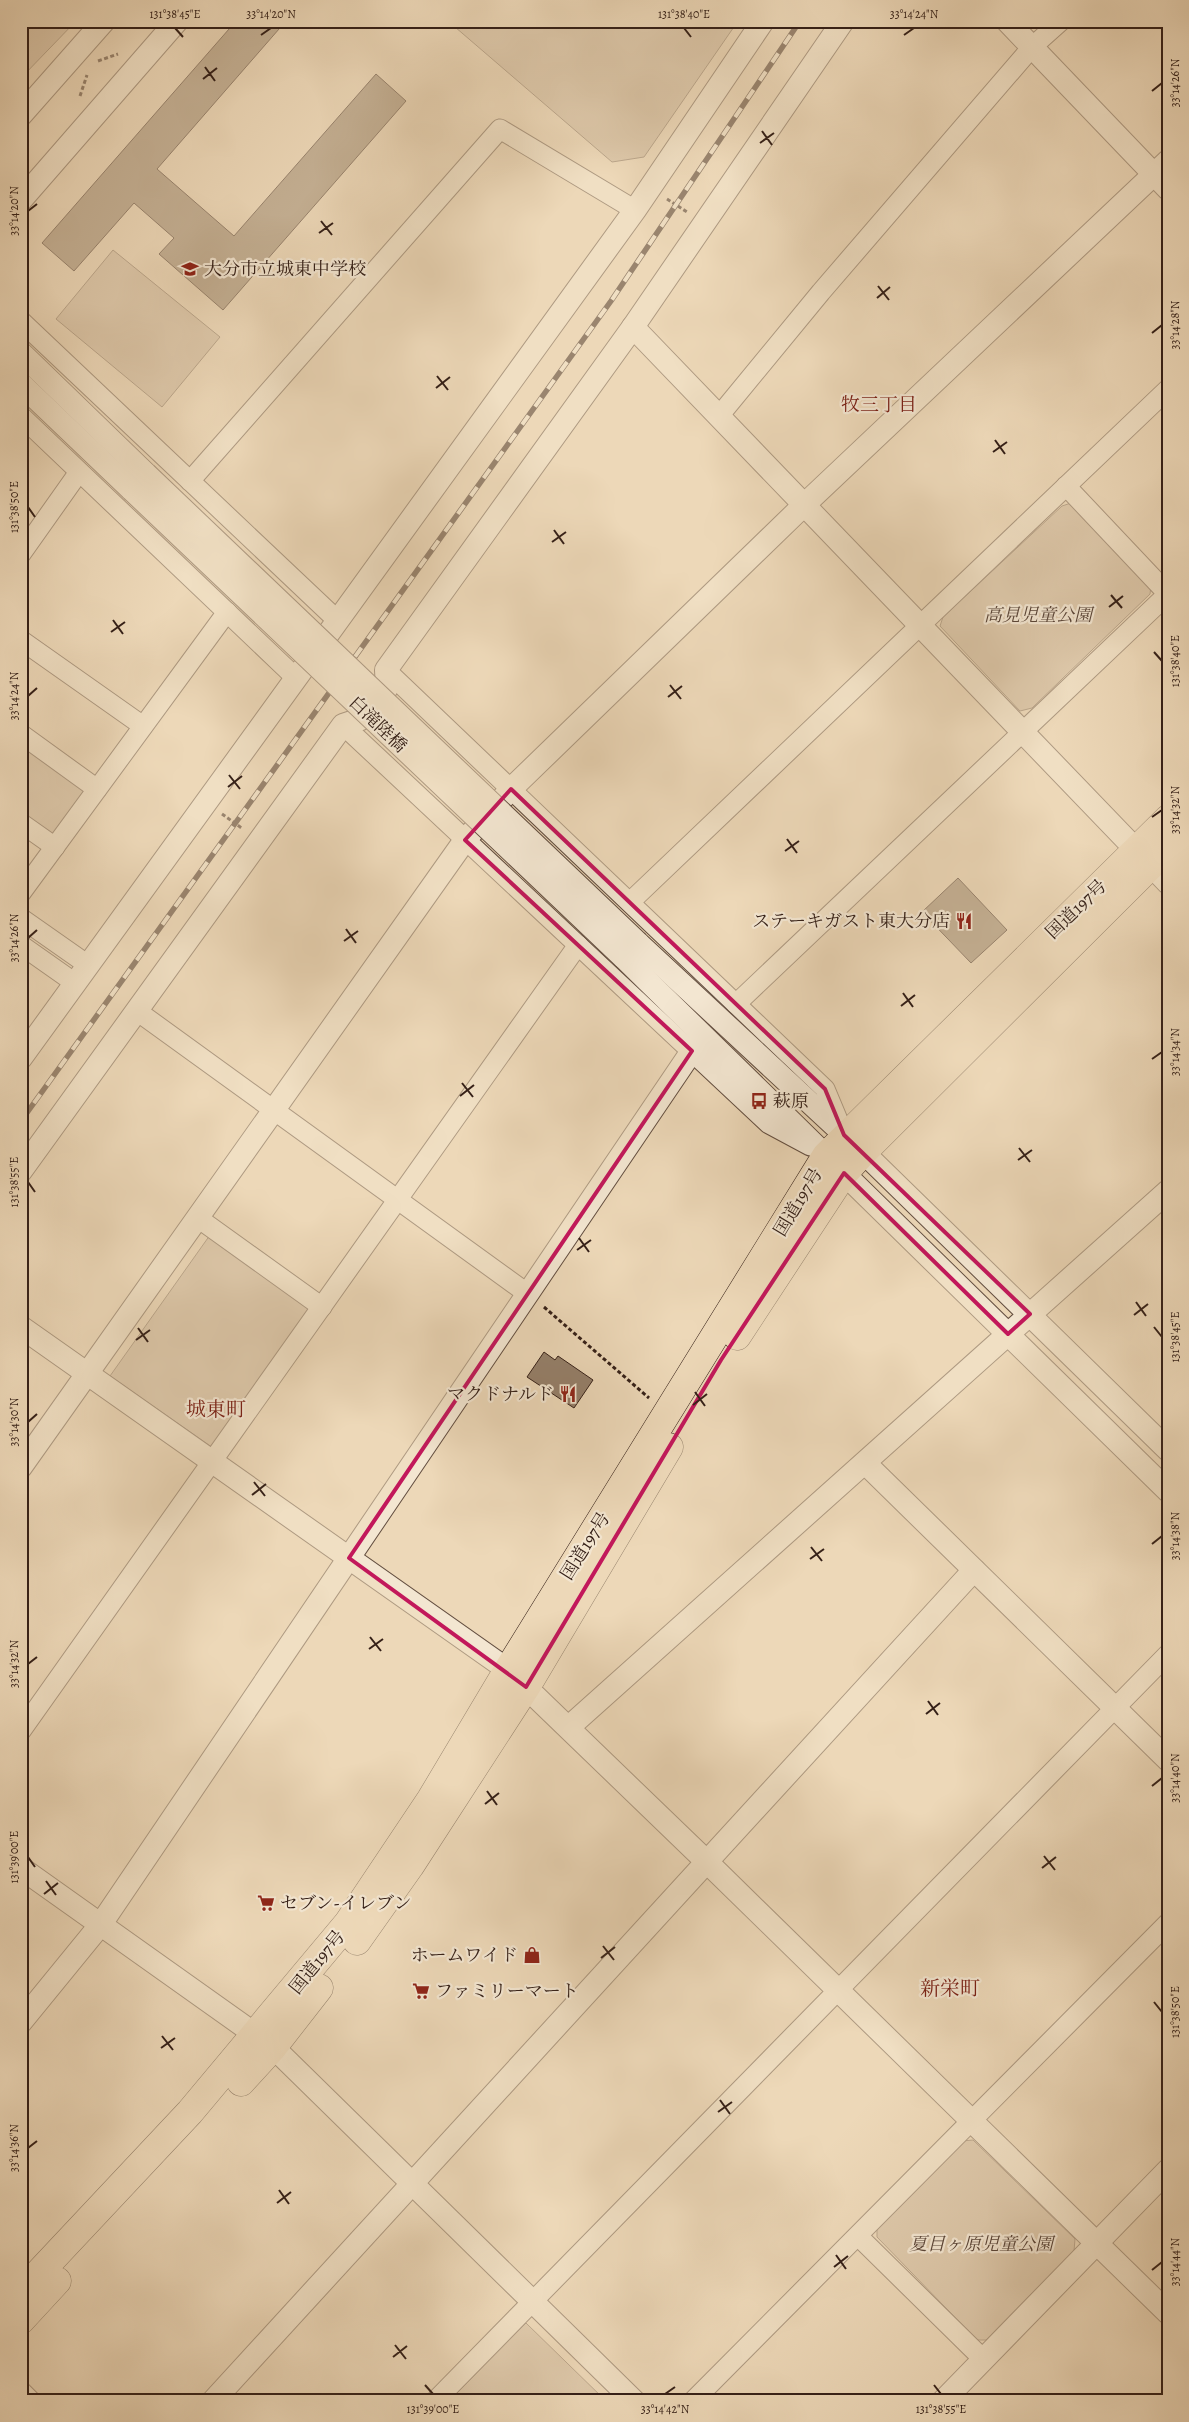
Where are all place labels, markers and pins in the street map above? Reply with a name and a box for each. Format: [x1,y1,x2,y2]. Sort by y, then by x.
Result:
place label: 大分市立城東中学校 [204,257,366,281]
school or university icon: 大分市立城東中学校 [180,259,200,279]
place label: ステーキガスト東大分店 [752,909,950,933]
restaurant icon: ステーキガスト東大分店 [954,911,974,931]
place label: 萩原 [773,1089,809,1113]
bus stop icon: 萩原 [749,1091,769,1111]
place label: マクドナルド [447,1382,554,1406]
restaurant icon: マクドナルド [558,1384,578,1404]
place label: セブン-イレブン [280,1891,411,1915]
supermarket icon: セブン-イレブン [256,1893,276,1913]
place label: ホームワイド [411,1943,518,1967]
shop icon: ホームワイド [522,1945,542,1965]
place label: ファミリーマート [435,1979,579,2003]
supermarket icon: ファミリーマート [411,1981,431,2001]

